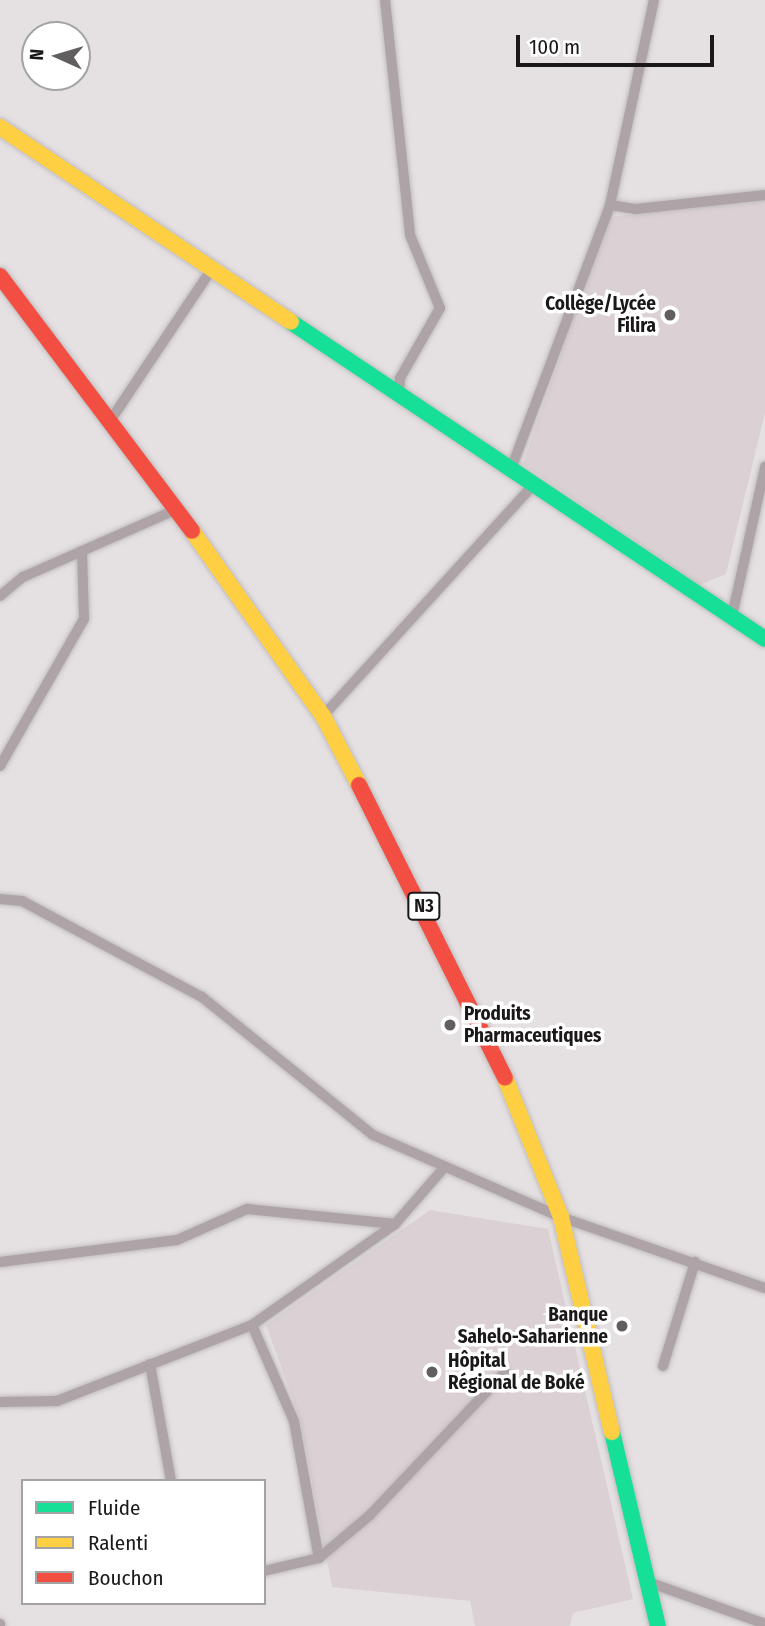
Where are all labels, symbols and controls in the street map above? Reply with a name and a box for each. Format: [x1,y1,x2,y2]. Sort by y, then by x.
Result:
north arrow [21,21,91,91]
scale bar [520,21,718,65]
text: 100 m [529,34,580,60]
text: N [25,48,48,61]
place label: Collège/Lycée Filira [545,293,656,337]
marker: Collège/Lycée Filira [662,307,678,323]
road number: N3 [406,891,442,920]
place label: Produits Pharmaceutiques [464,1003,601,1047]
marker: Produits Pharmaceutiques [442,1017,458,1033]
place label: Banque Sahelo-Saharienne [458,1304,608,1348]
marker: Banque Sahelo-Saharienne [614,1318,630,1334]
place label: Hôpital Régional de Boké [448,1350,585,1394]
marker: Hôpital Régional de Boké [422,1362,442,1382]
legend [21,1479,266,1605]
text: Fluide [88,1495,140,1521]
text: Ralenti [88,1530,148,1556]
text: Bouchon [88,1565,164,1591]

